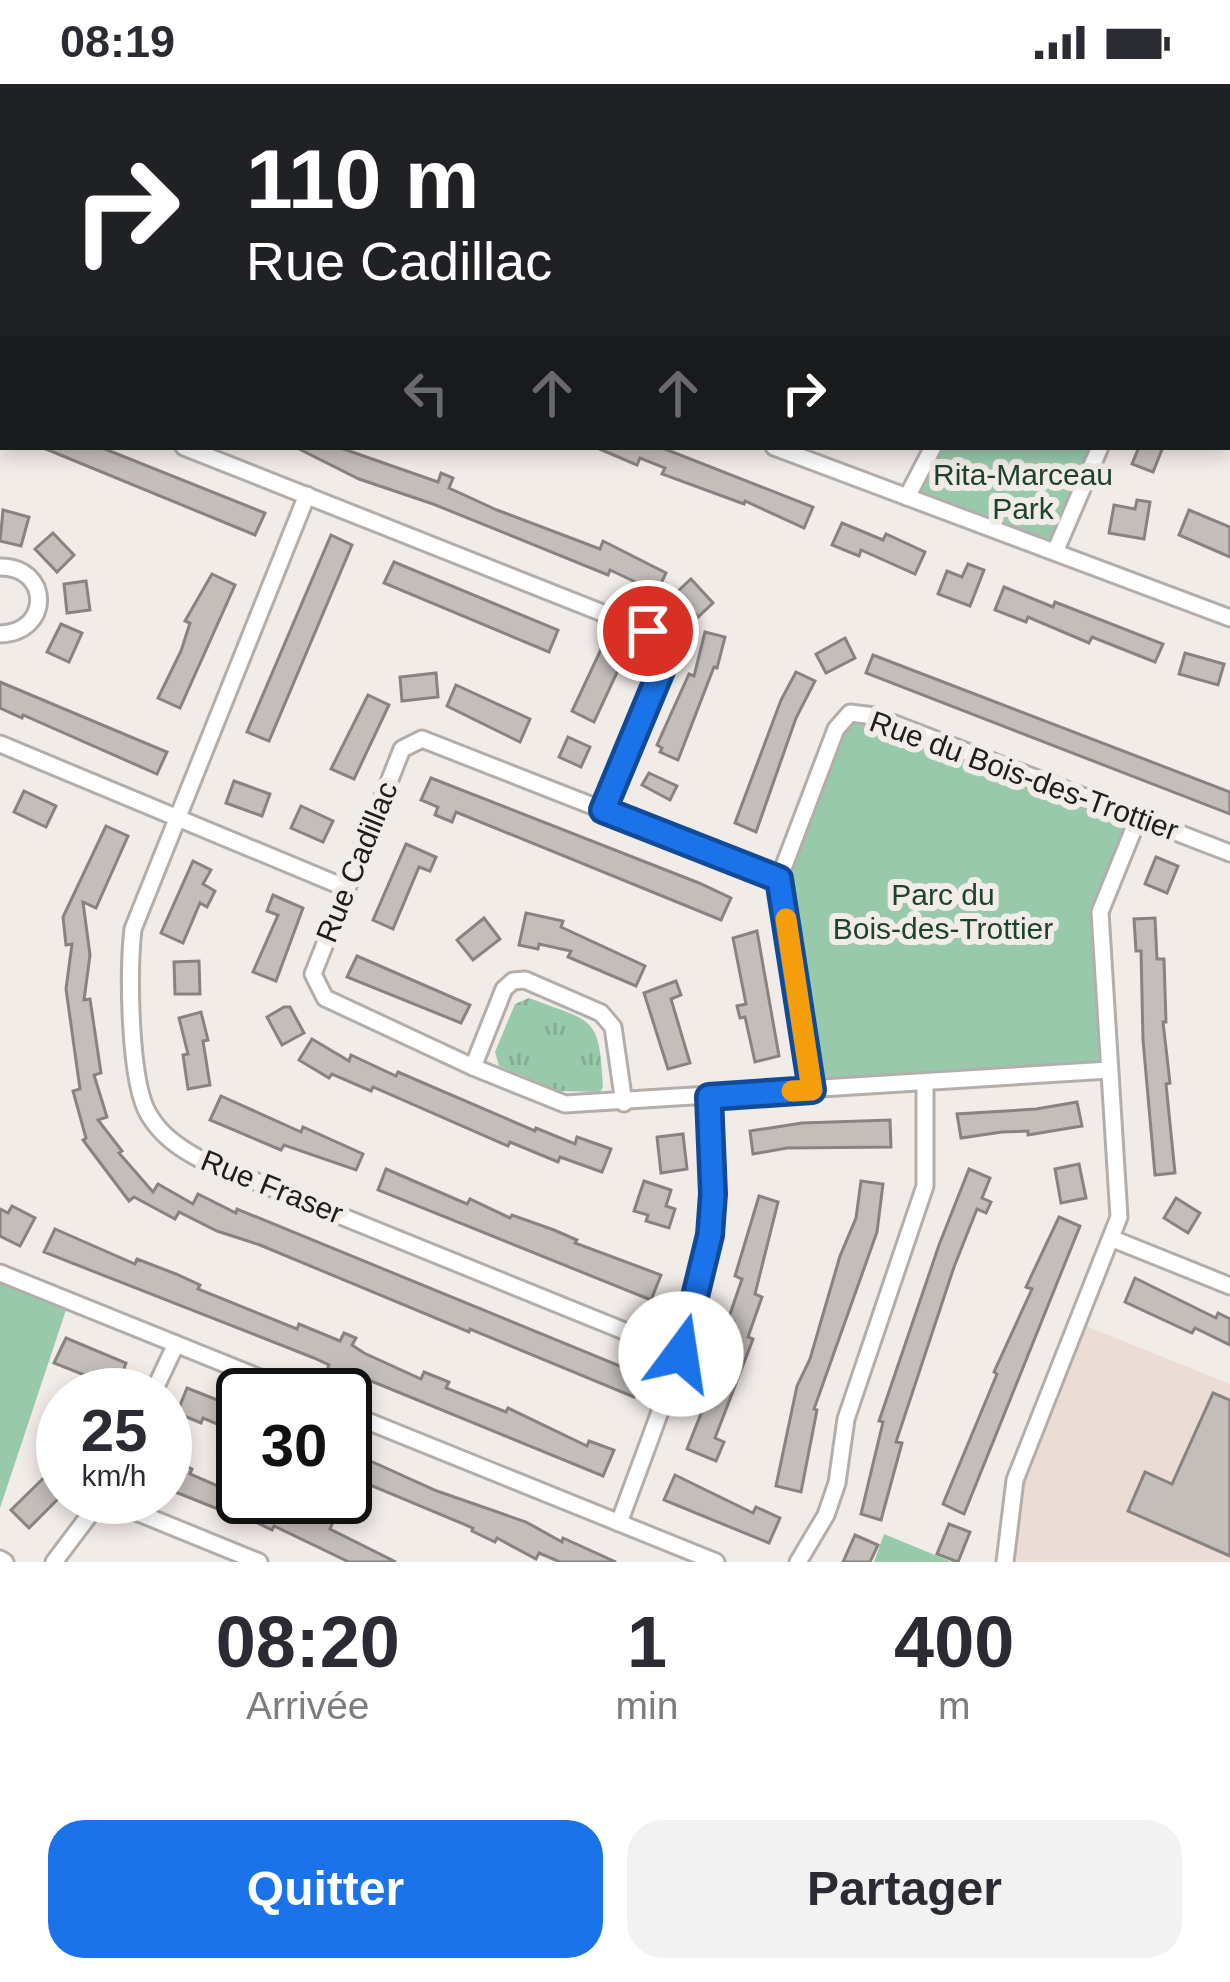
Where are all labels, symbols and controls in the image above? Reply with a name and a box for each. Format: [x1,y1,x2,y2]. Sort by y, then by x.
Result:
text: 08:19 [60,16,175,67]
icon: right [48,132,204,288]
text: 110 m [246,132,480,226]
text: Rue Cadillac [246,231,552,291]
icon: left [393,360,459,426]
icon: ahead [519,360,585,426]
icon: ahead [645,360,711,426]
icon: right [771,360,837,426]
park label: Rita-Marceau Park [933,458,1113,525]
pin [597,580,699,682]
icon: arrive [615,598,681,664]
street label: Rue du Bois-des-Trottier [866,704,1183,847]
street label: Rue Cadillac [309,777,404,947]
park label: Parc du Bois-des-Trottier [833,878,1053,945]
street label: Rue Fraser [196,1143,348,1230]
position arrow [618,1291,744,1417]
speed limit sign: 30 [216,1368,372,1524]
text: 25 [81,1397,147,1464]
text: km/h [81,1459,147,1492]
text: 08:20 [216,1602,400,1682]
text: 1 [627,1602,667,1682]
text: 400 [894,1602,1014,1682]
text: Arrivée [246,1684,370,1727]
text: min [616,1684,678,1727]
text: m [938,1684,970,1727]
button: Quitter [48,1820,603,1958]
button: Partager [627,1820,1182,1958]

